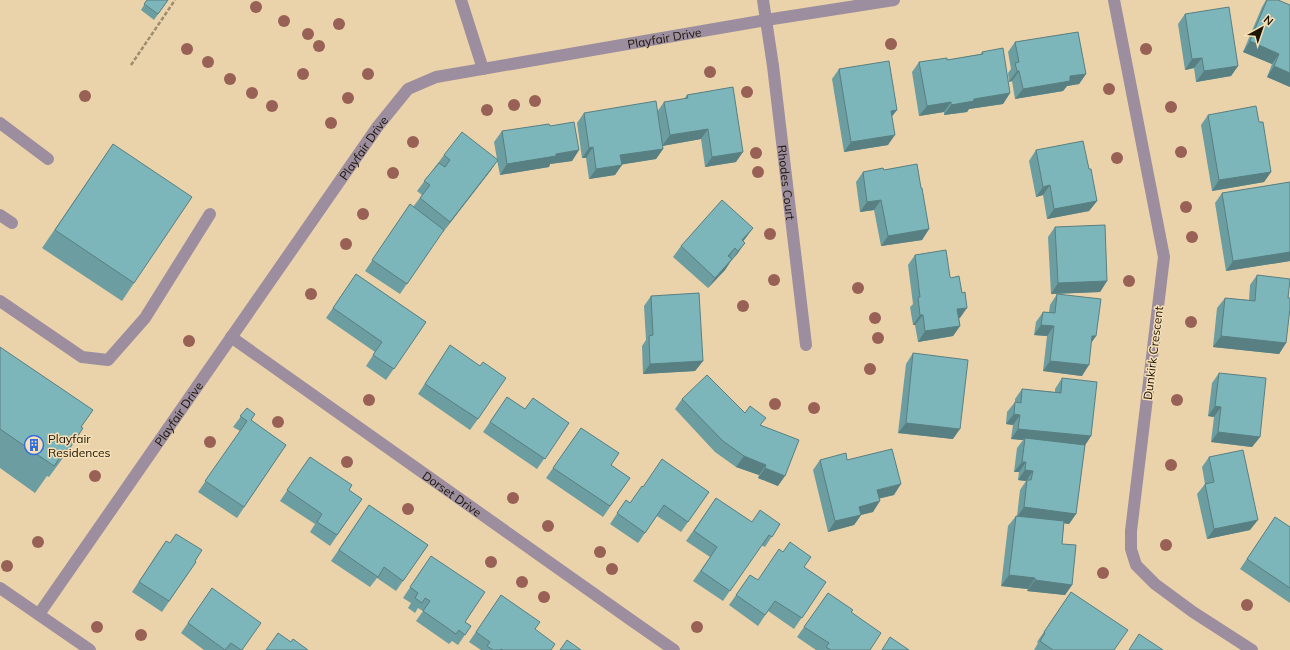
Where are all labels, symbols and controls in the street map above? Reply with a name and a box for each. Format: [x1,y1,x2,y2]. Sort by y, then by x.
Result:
north arrow [1242,8,1282,48]
text: N [1261,12,1276,28]
street label: Playfair Drive [626,24,702,51]
street label: Playfair Drive [336,113,391,183]
street label: Rhodes Court [775,144,799,221]
street label: Dunkirk Crescent [1140,305,1166,401]
street label: Playfair Drive [151,379,206,449]
place label: Playfair Residences [48,431,111,460]
building icon: Playfair Residences [23,434,45,456]
street label: Dorset Drive [420,467,485,520]

